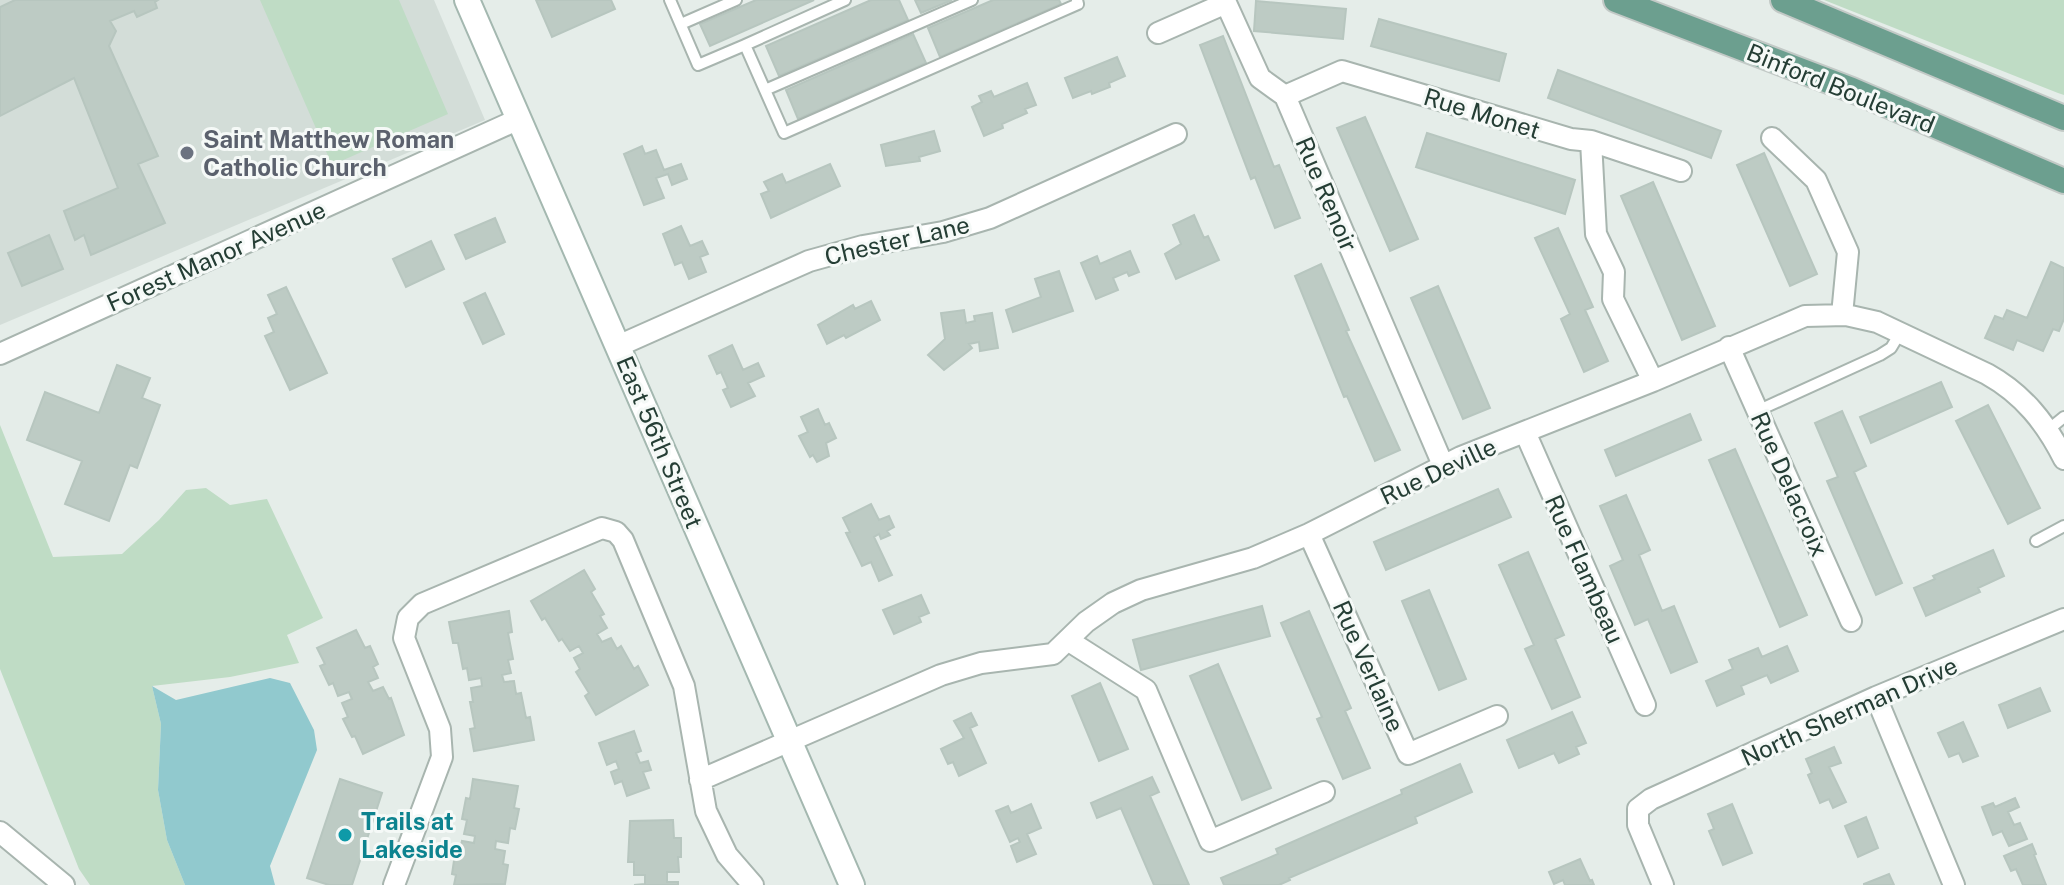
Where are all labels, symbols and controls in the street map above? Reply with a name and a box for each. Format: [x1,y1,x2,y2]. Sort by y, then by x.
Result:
street label: Binford Boulevard [1743,37,1939,139]
street label: Rue Monet [1420,82,1544,144]
place label: Saint Matthew Roman Catholic Church [203,125,454,181]
street label: Rue Renoir [1290,133,1364,255]
marker: Saint Matthew Roman Catholic Church [178,144,196,162]
street label: Forest Manor Avenue [102,195,330,317]
street label: Chester Lane [822,210,972,270]
street label: East 56th Street [611,352,709,532]
street label: Rue Delacroix [1746,407,1834,561]
street label: Rue Deville [1376,432,1500,510]
street label: Rue Flambeau [1540,490,1630,648]
street label: Rue Verlaine [1328,596,1410,736]
street label: North Sherman Drive [1737,651,1961,771]
place label: Trails at Lakeside [361,807,463,863]
marker: Trails at Lakeside [336,826,354,844]

